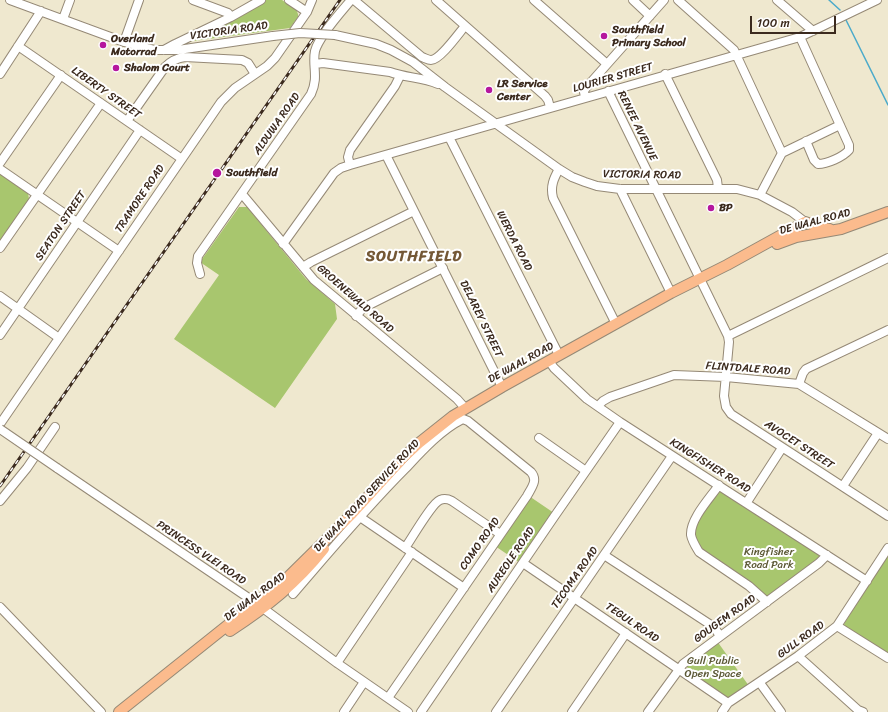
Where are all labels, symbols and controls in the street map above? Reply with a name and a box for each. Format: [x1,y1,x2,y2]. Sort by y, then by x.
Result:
scale bar [752,8,838,34]
text: 100 m [757,12,790,34]
street label: VICTORIA ROAD [189,19,269,43]
place label: Southfield Primary School [612,23,686,49]
marker: Southfield Primary School [599,31,609,41]
place label: Overland Motorrad [111,32,156,58]
marker: Overland Motorrad [98,40,108,50]
street label: LOURIER STREET [571,60,655,96]
place label: Shalom Court [124,61,190,75]
marker: Shalom Court [111,63,121,73]
street label: LIBERTY STREET [69,64,143,122]
place label: LR Service Center [497,77,548,103]
marker: LR Service Center [484,85,494,95]
street label: RENEE AVENUE [614,89,660,163]
street label: ALDUWA ROAD [251,91,303,157]
street label: TRAMORE ROAD [112,162,168,236]
place label: Southfield [226,166,277,180]
marker: Southfield [211,167,223,179]
street label: VICTORIA ROAD [603,168,681,182]
street label: SEATON STREET [33,189,89,263]
place label: BP [719,201,732,215]
marker: BP [706,203,716,213]
street label: DE WAAL ROAD [778,206,852,238]
street label: WERDA ROAD [493,209,535,273]
district label: SOUTHFIELD [367,248,461,266]
street label: GROENEWALD ROAD [314,262,396,336]
street label: DELAREY STREET [457,278,505,360]
street label: DE WAAL ROAD [486,340,556,386]
street label: FLINTDALE ROAD [705,359,791,379]
street label: AVOCET STREET [762,418,836,472]
street label: KINGFISHER ROAD [667,436,753,496]
street label: DE WAAL ROAD SERVICE ROAD [311,437,423,555]
street label: COMO ROAD [457,515,503,573]
street label: PRINCESS VLEI ROAD [154,518,248,588]
street label: AUREOLE ROAD [484,525,538,595]
street label: TECOMA ROAD [549,544,601,612]
park label: Kingfisher Road Park [744,545,794,571]
street label: DE WAAL ROAD [222,570,288,624]
street label: GOUGEM ROAD [691,592,759,646]
street label: TEGUL ROAD [603,600,661,646]
street label: GULL ROAD [775,619,827,661]
park label: Gull Public Open Space [685,654,741,680]

